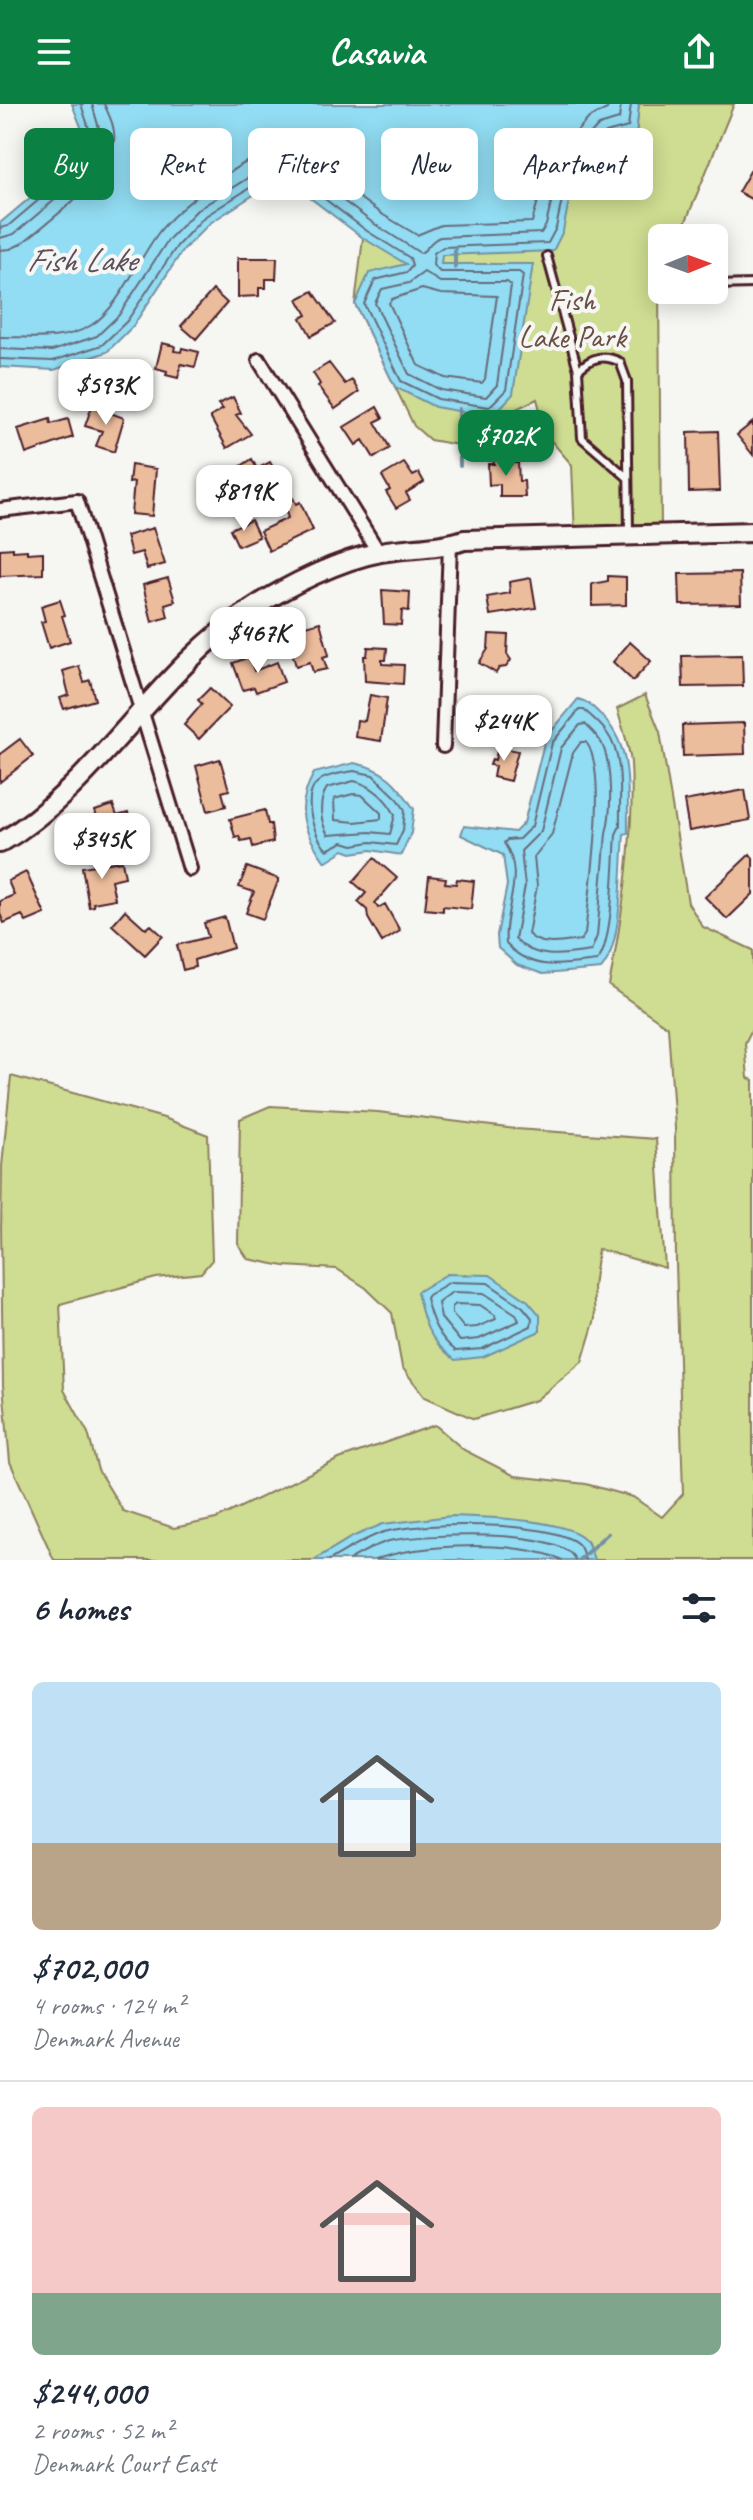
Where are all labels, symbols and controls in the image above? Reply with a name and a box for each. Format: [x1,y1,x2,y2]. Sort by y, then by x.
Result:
text: Casavia [329,29,424,75]
icon: menu [32,30,76,74]
icon: share [677,30,721,74]
chip: Buy [24,128,114,200]
chip: Rent [130,128,232,200]
chip: Filters [248,128,365,200]
chip: New [381,128,478,200]
chip: Apartment [494,128,653,200]
north arrow [648,224,728,304]
map controls [648,224,728,304]
water label: Fish Lake [27,238,140,281]
park label: Fish Lake Park [518,279,628,357]
pin: $593K [50,359,162,427]
text: $593K [76,368,136,401]
pin: $702K [450,410,562,478]
text: $702K [476,419,536,452]
pin: $819K [188,465,300,533]
text: $819K [214,474,274,507]
pin: $467K [202,607,314,675]
text: $467K [228,616,288,649]
pin: $244K [448,695,560,763]
text: $244K [474,704,534,737]
pin: $345K [46,813,158,881]
text: $345K [72,822,132,855]
icon: filters [677,1586,721,1630]
text: 6 homes [32,1587,129,1630]
icon: home [305,1734,449,1878]
text: $702,000 [32,1946,146,1989]
text: 4 rooms · 124 m² [32,1989,184,2022]
text: Denmark Avenue [32,2022,179,2055]
icon: home [305,2159,449,2303]
text: $244,000 [32,2371,146,2414]
text: 2 rooms · 52 m² [32,2414,173,2447]
text: Denmark Court East [32,2447,216,2480]

